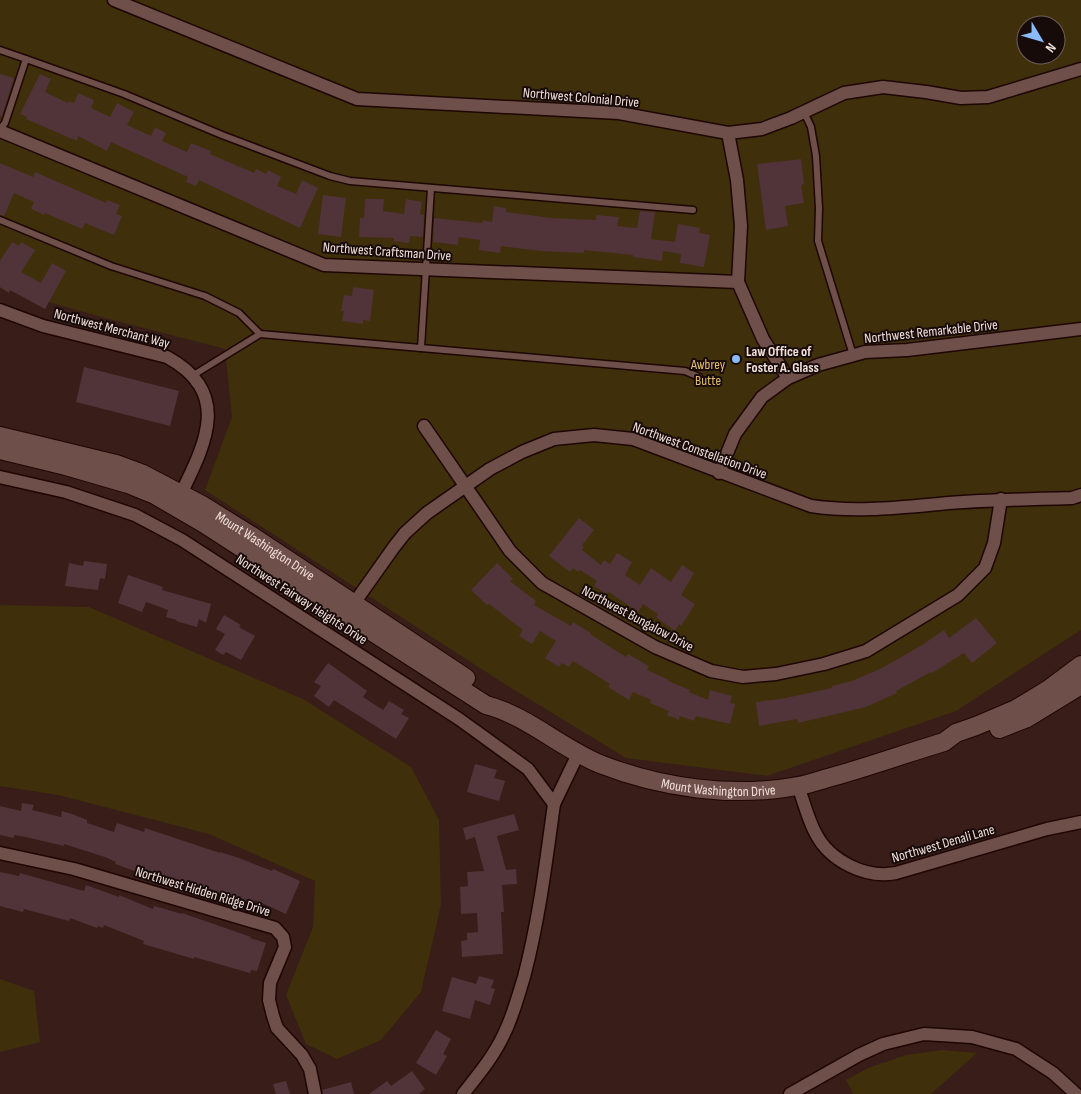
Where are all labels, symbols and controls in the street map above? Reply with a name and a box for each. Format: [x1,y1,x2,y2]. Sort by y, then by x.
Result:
north arrow [1016,15,1066,65]
text: N [1042,40,1060,56]
street label: Northwest Colonial Drive [522,84,640,111]
street label: Northwest Craftsman Drive [322,239,452,264]
street label: Northwest Merchant Way [52,305,172,352]
street label: Northwest Remarkable Drive [863,316,999,347]
place label: Law Office of Foster A. Glass [746,343,819,376]
marker: Law Office of Foster A. Glass [730,353,742,365]
park label: Awbrey Butte [690,356,726,389]
street label: Northwest Constellation Drive [630,418,769,483]
street label: Mount Washington Drive [212,508,318,584]
street label: Northwest Fairway Heights Drive [233,551,371,648]
street label: Northwest Bungalow Drive [579,582,697,655]
street label: Mount Washington Drive [660,775,776,800]
street label: Northwest Denali Lane [890,821,997,866]
street label: Northwest Hidden Ridge Drive [133,863,272,920]

